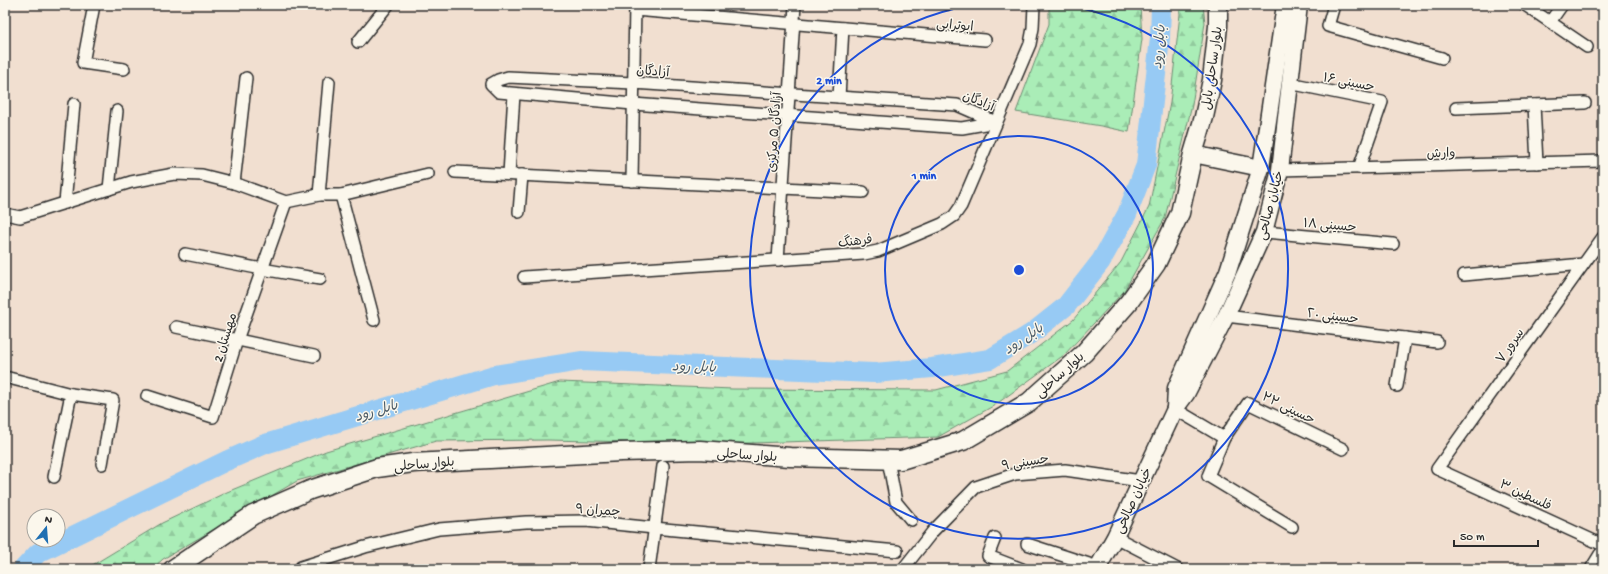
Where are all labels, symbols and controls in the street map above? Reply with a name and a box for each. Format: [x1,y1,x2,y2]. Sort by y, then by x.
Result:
street label: ابوترابی [936,17,974,36]
water label: بابل رود [1150,24,1171,70]
street label: بلوار ساحلی بابل [1200,26,1227,111]
street label: آزادگان [636,62,671,81]
street label: حسینی ۱۶ [1321,70,1376,96]
text: 2 min [816,75,842,89]
street label: آزادگان [960,87,998,116]
street label: آزادگان ۵ مرکزی [763,91,786,173]
street label: وارش [1426,147,1456,162]
street label: خيابان صالحی [1255,169,1288,242]
text: 1 min [911,170,937,184]
street label: حسینی ۱۸ [1303,217,1357,236]
street label: فرهنگ [837,231,873,252]
centre of rings [1012,263,1026,277]
street label: حسینی ٢٠ [1306,306,1359,328]
street label: مهستان 2 [211,311,241,364]
water label: بابل رود [1001,320,1048,359]
street label: سرور ۷ [1494,326,1528,367]
street label: بلوار ساحلی [1033,350,1088,402]
water label: بابل رود [672,359,717,378]
street label: حسینی ۲۲ [1259,390,1317,429]
water label: بابل رود [353,398,401,427]
street label: بلوار ساحلی [716,447,778,466]
street label: حسینی ٩ [1000,451,1050,475]
street label: بلوار ساحلی [393,455,455,476]
street label: خيابان صالحی [1112,466,1156,536]
street label: فلسطین ۳ [1497,478,1553,515]
street label: چمران ۹ [575,501,621,521]
north arrow [26,508,66,548]
text: N [43,514,54,527]
scale bar [1454,522,1538,548]
text: 50 m [1460,531,1485,545]

